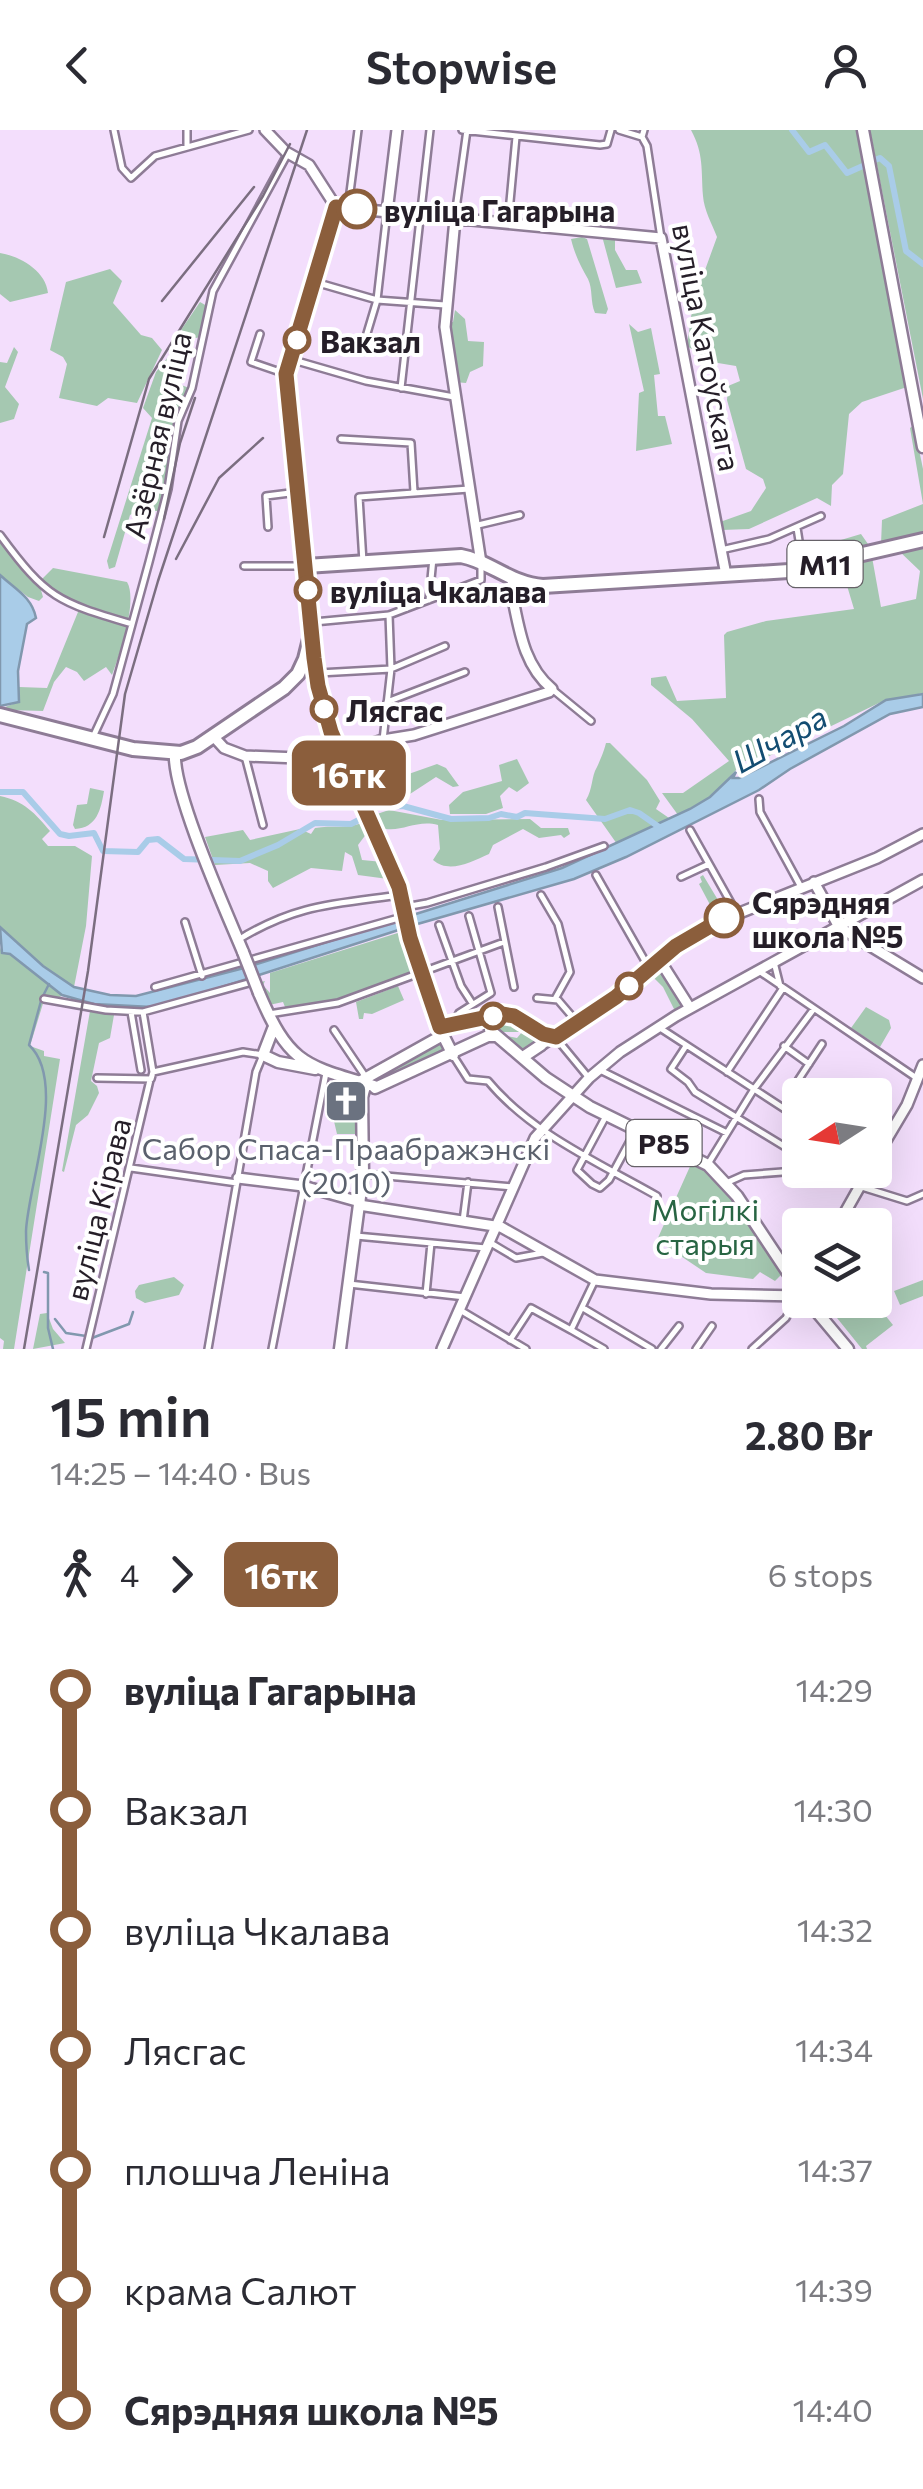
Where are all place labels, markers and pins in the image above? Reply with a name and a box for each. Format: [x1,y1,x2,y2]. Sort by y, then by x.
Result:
marker: вуліца Гагарына [338,190,376,228]
place label: вуліца Гагарына [384,191,615,228]
place label: Вакзал [320,322,421,359]
marker: Вакзал [284,327,310,353]
place label: вуліца Чкалава [330,572,546,609]
marker: вуліца Чкалава [295,577,321,603]
place label: Лясгас [346,691,443,728]
marker: Лясгас [311,696,337,722]
place label: Сярэдняя школа №5 [752,883,904,954]
marker: Сярэдняя школа №5 [705,899,743,937]
unlabelled marker [616,973,642,999]
unlabelled marker [480,1003,506,1029]
church icon: Сабор Спаса-Праабражэнскі (2010) [323,1078,369,1124]
place label: Сабор Спаса-Праабражэнскі (2010) [142,1129,550,1200]

